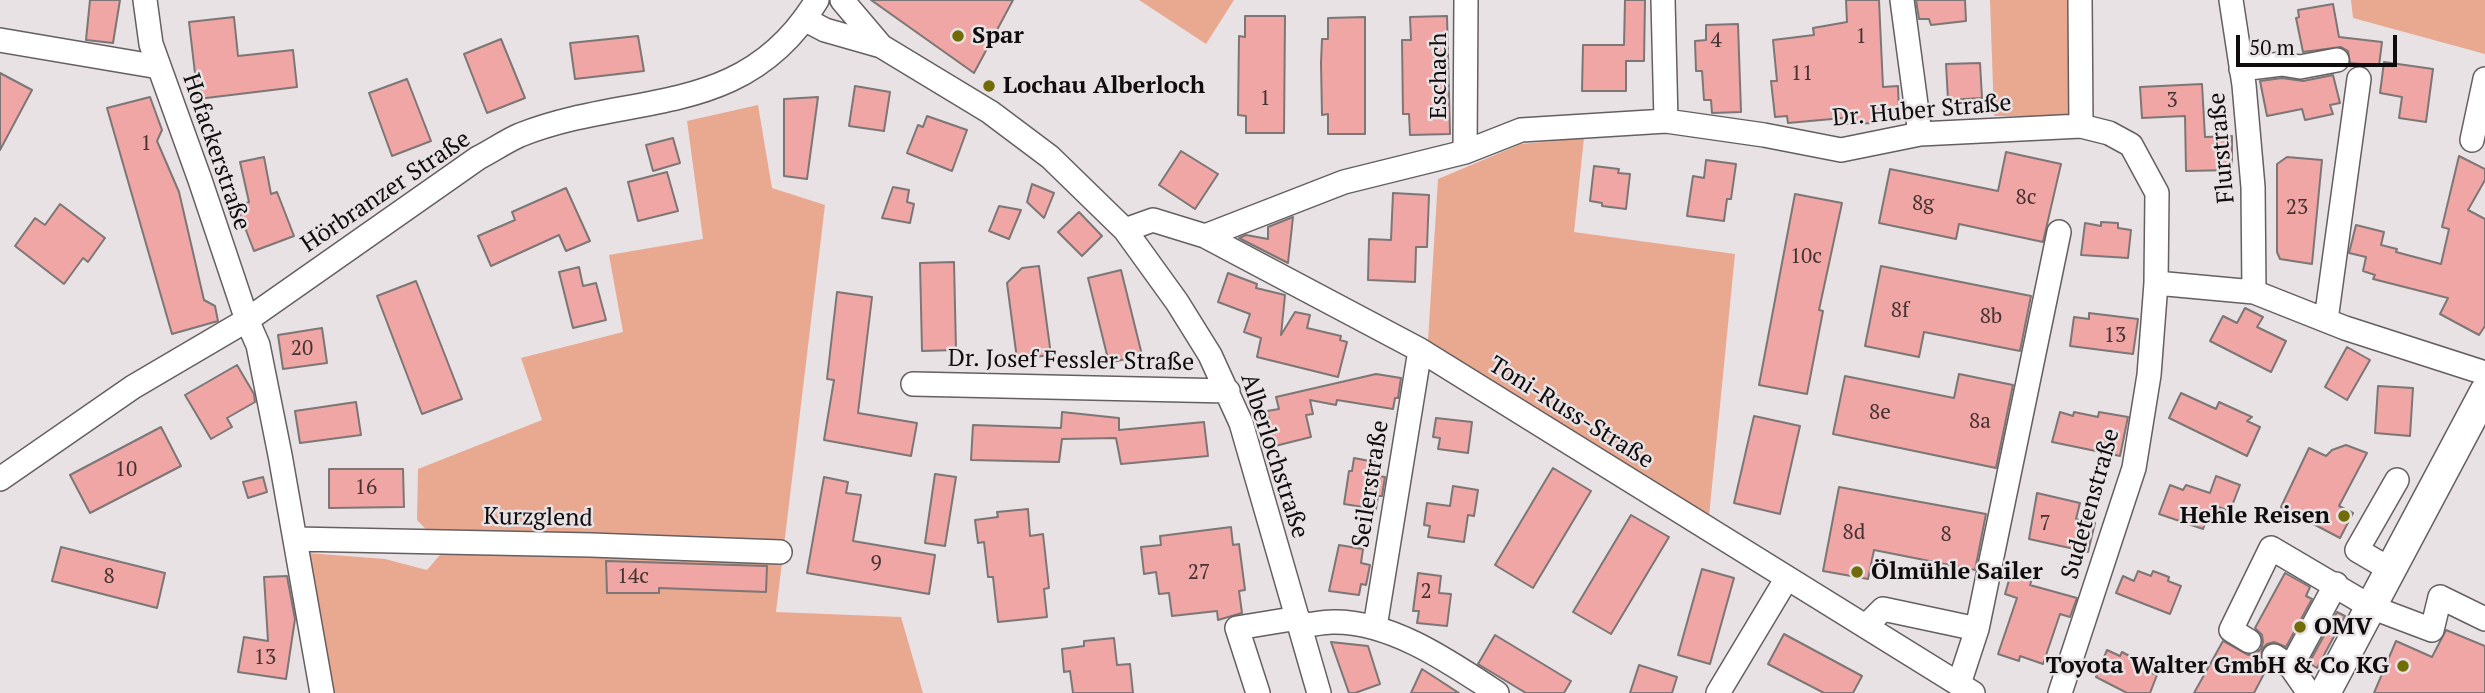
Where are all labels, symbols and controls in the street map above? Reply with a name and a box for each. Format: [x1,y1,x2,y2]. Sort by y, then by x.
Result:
scale bar [2240,21,2401,65]
place label: Spar [972,22,1024,50]
house number: 1 [1855,24,1867,50]
marker: Spar [950,28,966,44]
house number: 4 [1710,28,1722,54]
street label: Eschach [1425,32,1453,120]
text: 50 m [2249,33,2295,61]
house number: 11 [1791,61,1813,87]
street label: Hofackerstraße [176,70,256,234]
place label: Lochau Alberloch [1003,72,1205,100]
marker: Lochau Alberloch [981,78,997,94]
house number: 1 [1259,86,1271,112]
house number: 3 [2166,88,2178,114]
street label: Dr. Huber Straße [1831,89,2013,133]
street label: Flurstraße [2203,91,2241,205]
street label: Hörbranzer Straße [296,125,476,259]
house number: 1 [140,131,152,157]
house number: 8c [2016,185,2036,211]
house number: 8g [1912,191,1934,217]
house number: 23 [2286,195,2308,221]
house number: 10c [1790,244,1822,270]
house number: 8f [1891,298,1909,324]
house number: 8b [1980,304,2002,330]
house number: 13 [2104,323,2126,349]
house number: 20 [291,336,313,362]
street label: Dr. Josef Fessler Straße [948,344,1194,378]
street label: Toni-Russ-Straße [1483,351,1659,475]
street label: Alberlochstraße [1234,370,1314,542]
house number: 8e [1869,400,1891,426]
house number: 8a [1969,409,1991,435]
street label: Seilerstraße [1347,418,1395,550]
street label: Sudetenstraße [2056,425,2126,583]
house number: 10 [115,457,137,483]
house number: 16 [355,475,377,501]
place label: Hehle Reisen [2180,502,2330,530]
street label: Kurzglend [483,503,593,533]
marker: Hehle Reisen [2336,508,2352,524]
house number: 7 [2039,511,2051,537]
house number: 8d [1843,520,1865,546]
house number: 8 [1940,522,1952,548]
house number: 9 [870,551,882,577]
place label: Ölmühle Sailer [1871,558,2043,586]
house number: 27 [1188,560,1210,586]
house number: 8 [103,564,115,590]
house number: 14c [617,564,649,590]
marker: Ölmühle Sailer [1849,564,1865,580]
house number: 2 [1420,579,1432,605]
place label: OMV [2314,613,2372,641]
marker: OMV [2292,619,2308,635]
house number: 13 [254,645,276,671]
place label: Toyota Walter GmbH & Co KG [2046,652,2389,680]
marker: Toyota Walter GmbH & Co KG [2395,658,2411,674]

